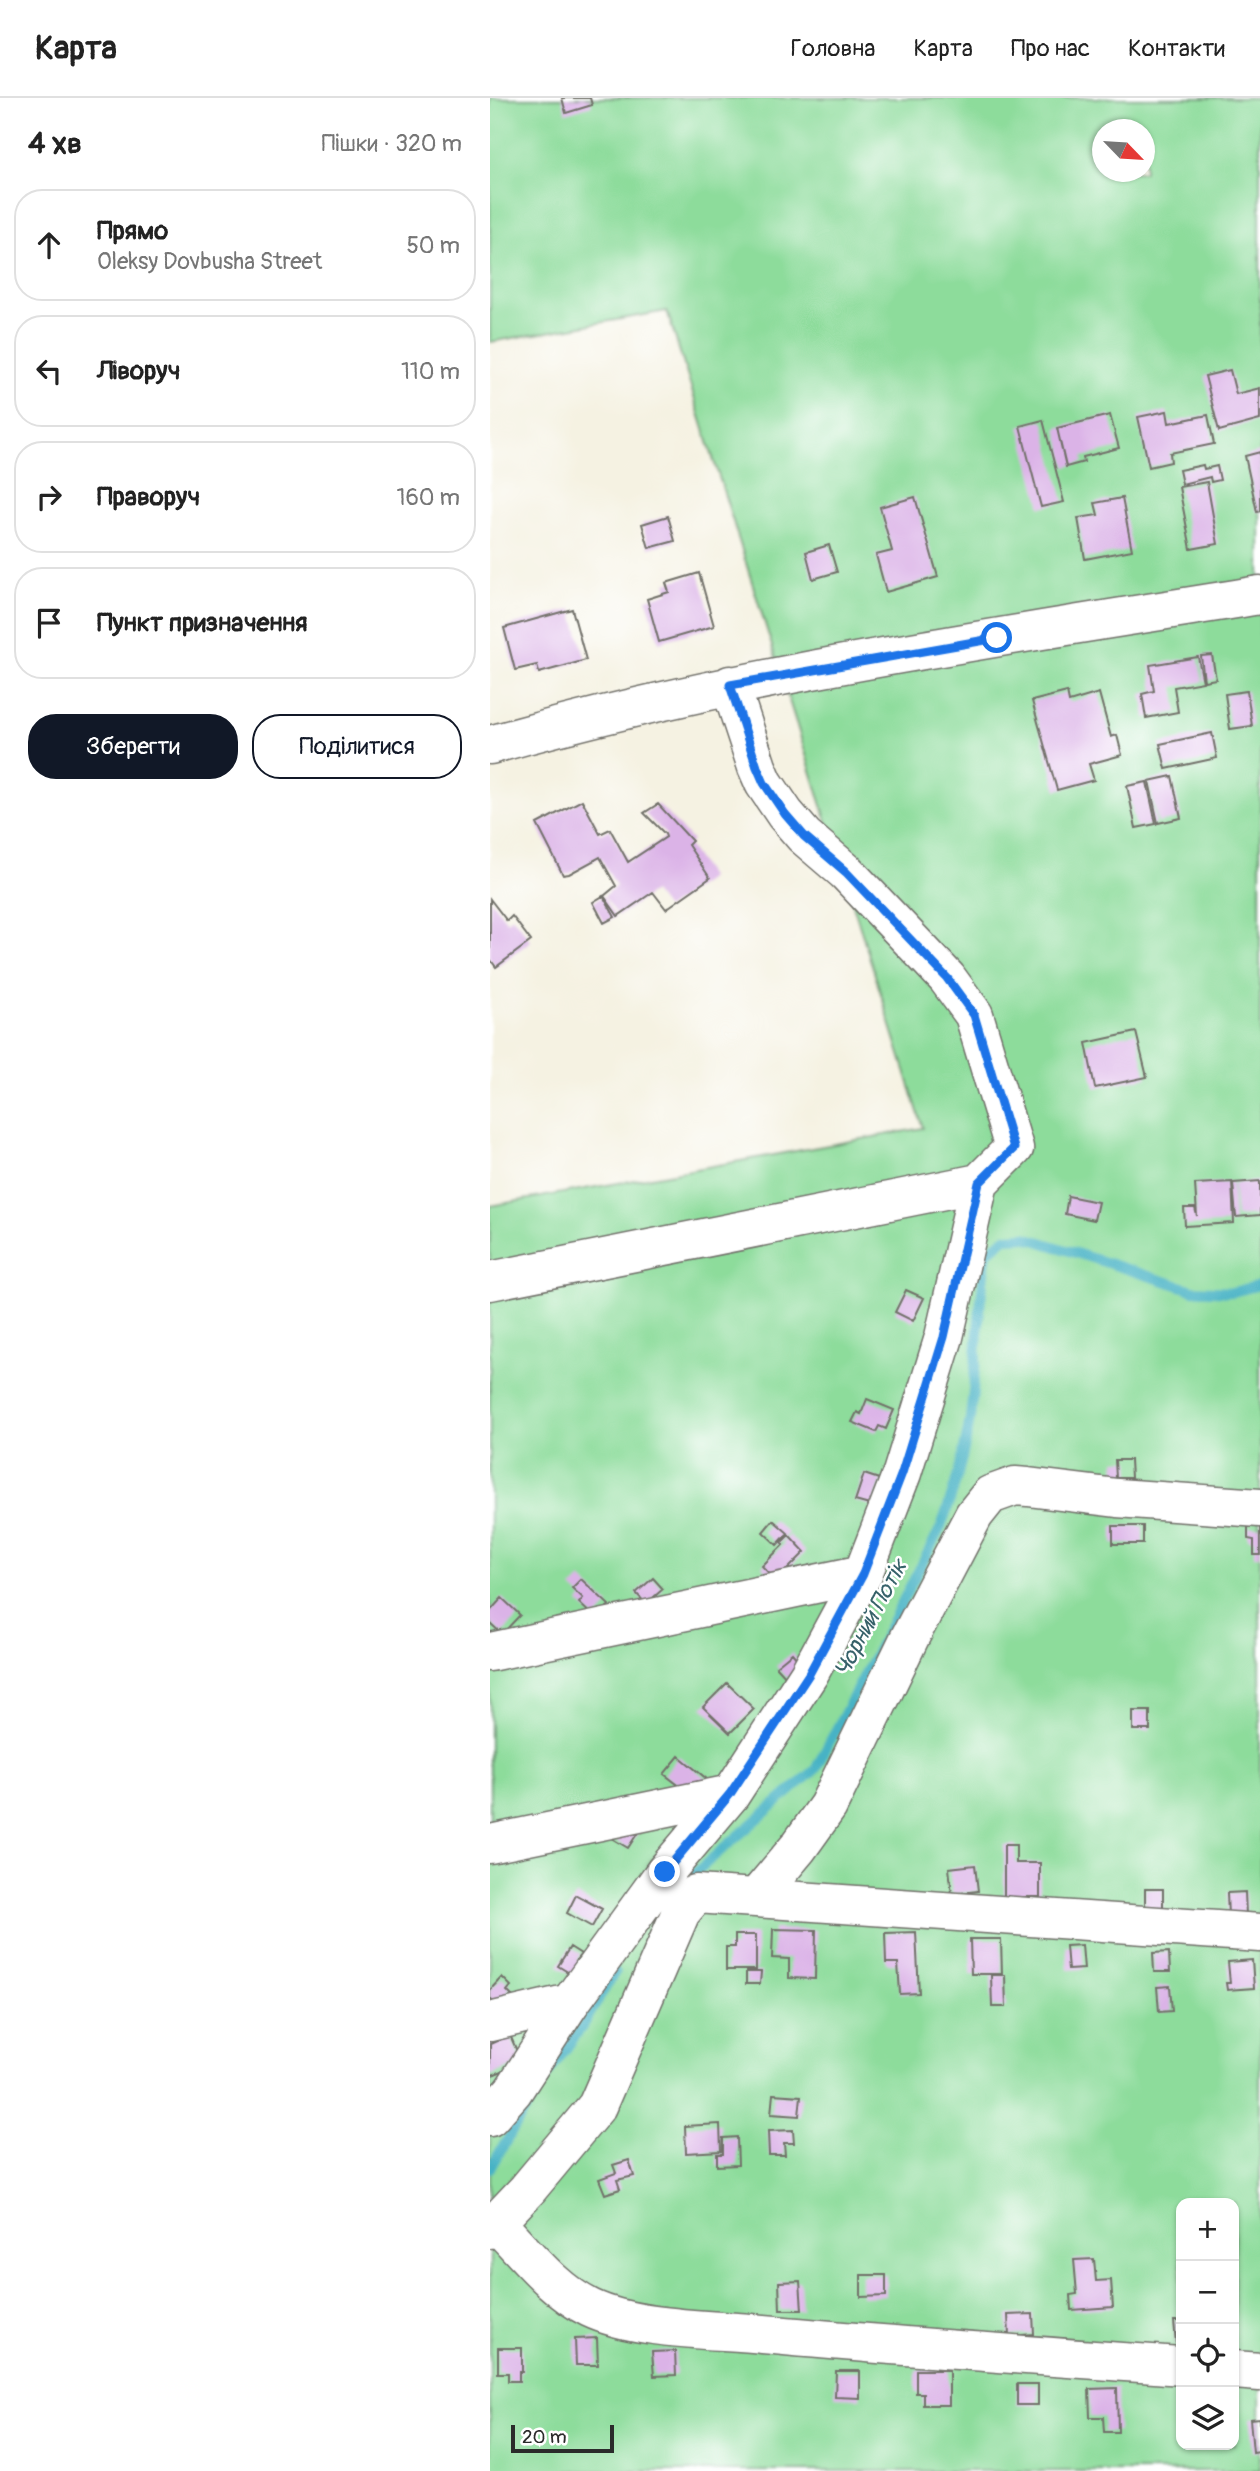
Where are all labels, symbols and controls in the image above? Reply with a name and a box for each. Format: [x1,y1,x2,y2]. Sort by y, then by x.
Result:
text: Карта [35,28,117,69]
text: Головна [791,34,875,63]
text: Карта [913,34,973,63]
text: Про нас [1011,34,1090,63]
text: Контакти [1128,34,1225,63]
north arrow [1092,119,1155,182]
text: 4 хв [28,125,82,162]
text: Пішки · 320 m [321,129,462,158]
text: Прямо [97,215,168,247]
icon: ahead [30,226,68,264]
text: 50 m [406,231,460,260]
text: Oleksy Dovbusha Street [97,247,322,276]
icon: left [30,352,68,390]
text: Ліворуч [97,355,181,387]
text: 110 m [401,357,460,386]
icon: right [30,478,68,516]
text: Праворуч [97,481,200,513]
text: 160 m [396,483,460,512]
icon: arrive [30,604,68,642]
text: Пункт призначення [97,607,308,639]
route start [981,622,1012,653]
button: Зберегти [28,714,238,779]
button: Поділитися [252,714,462,779]
water label: Чорний Потік [828,1553,914,1682]
route end [649,1856,680,1887]
map controls [1176,2198,1239,2450]
button: + [1176,2198,1239,2261]
button: − [1176,2261,1239,2324]
button: locate [1176,2324,1239,2387]
button: layers [1176,2387,1239,2450]
scale bar [511,2422,614,2454]
text: 20 m [522,2425,567,2449]

